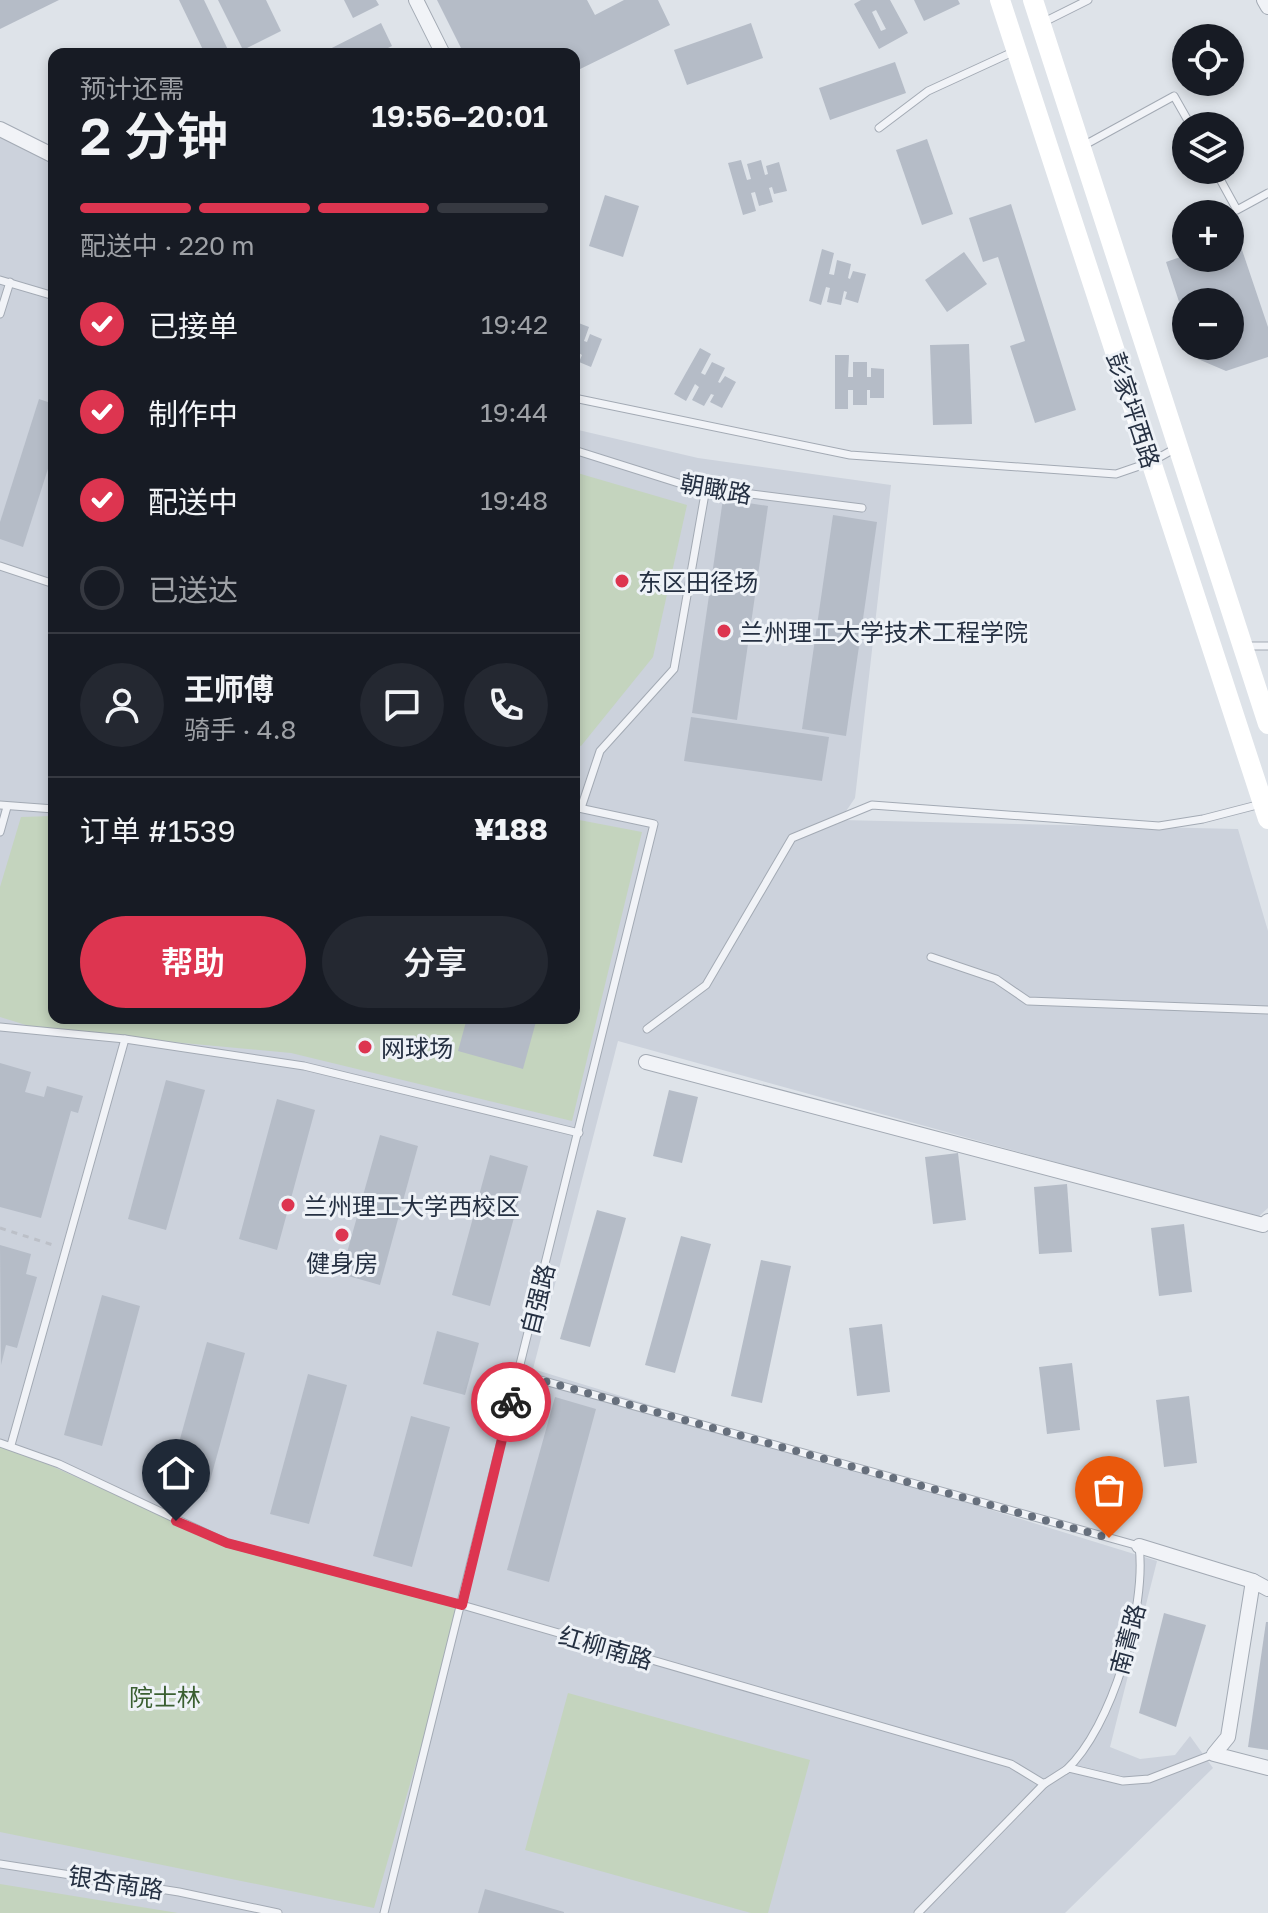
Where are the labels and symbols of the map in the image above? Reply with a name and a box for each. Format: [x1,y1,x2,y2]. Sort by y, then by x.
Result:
street label: 彭家坪西路 [1102,348,1166,472]
street label: 朝瞰路 [678,467,754,509]
place label: 东区田径场 [638,567,758,596]
marker: 东区田径场 [613,572,631,590]
place label: 兰州理工大学技术工程学院 [740,617,1028,646]
marker: 兰州理工大学技术工程学院 [715,622,733,640]
place label: 网球场 [381,1033,453,1062]
marker: 网球场 [356,1038,374,1056]
place label: 兰州理工大学西校区 [304,1191,520,1220]
marker: 兰州理工大学西校区 [279,1196,297,1214]
marker: 健身房 [333,1226,351,1244]
place label: 健身房 [306,1248,378,1277]
street label: 自强路 [514,1261,560,1337]
courier [471,1362,551,1442]
pin [142,1439,210,1521]
pin [1075,1456,1143,1538]
street label: 南菁路 [1104,1600,1150,1678]
street label: 红柳南路 [556,1620,656,1674]
park label: 院士林 [129,1682,201,1711]
street label: 银杏南路 [66,1860,166,1904]

